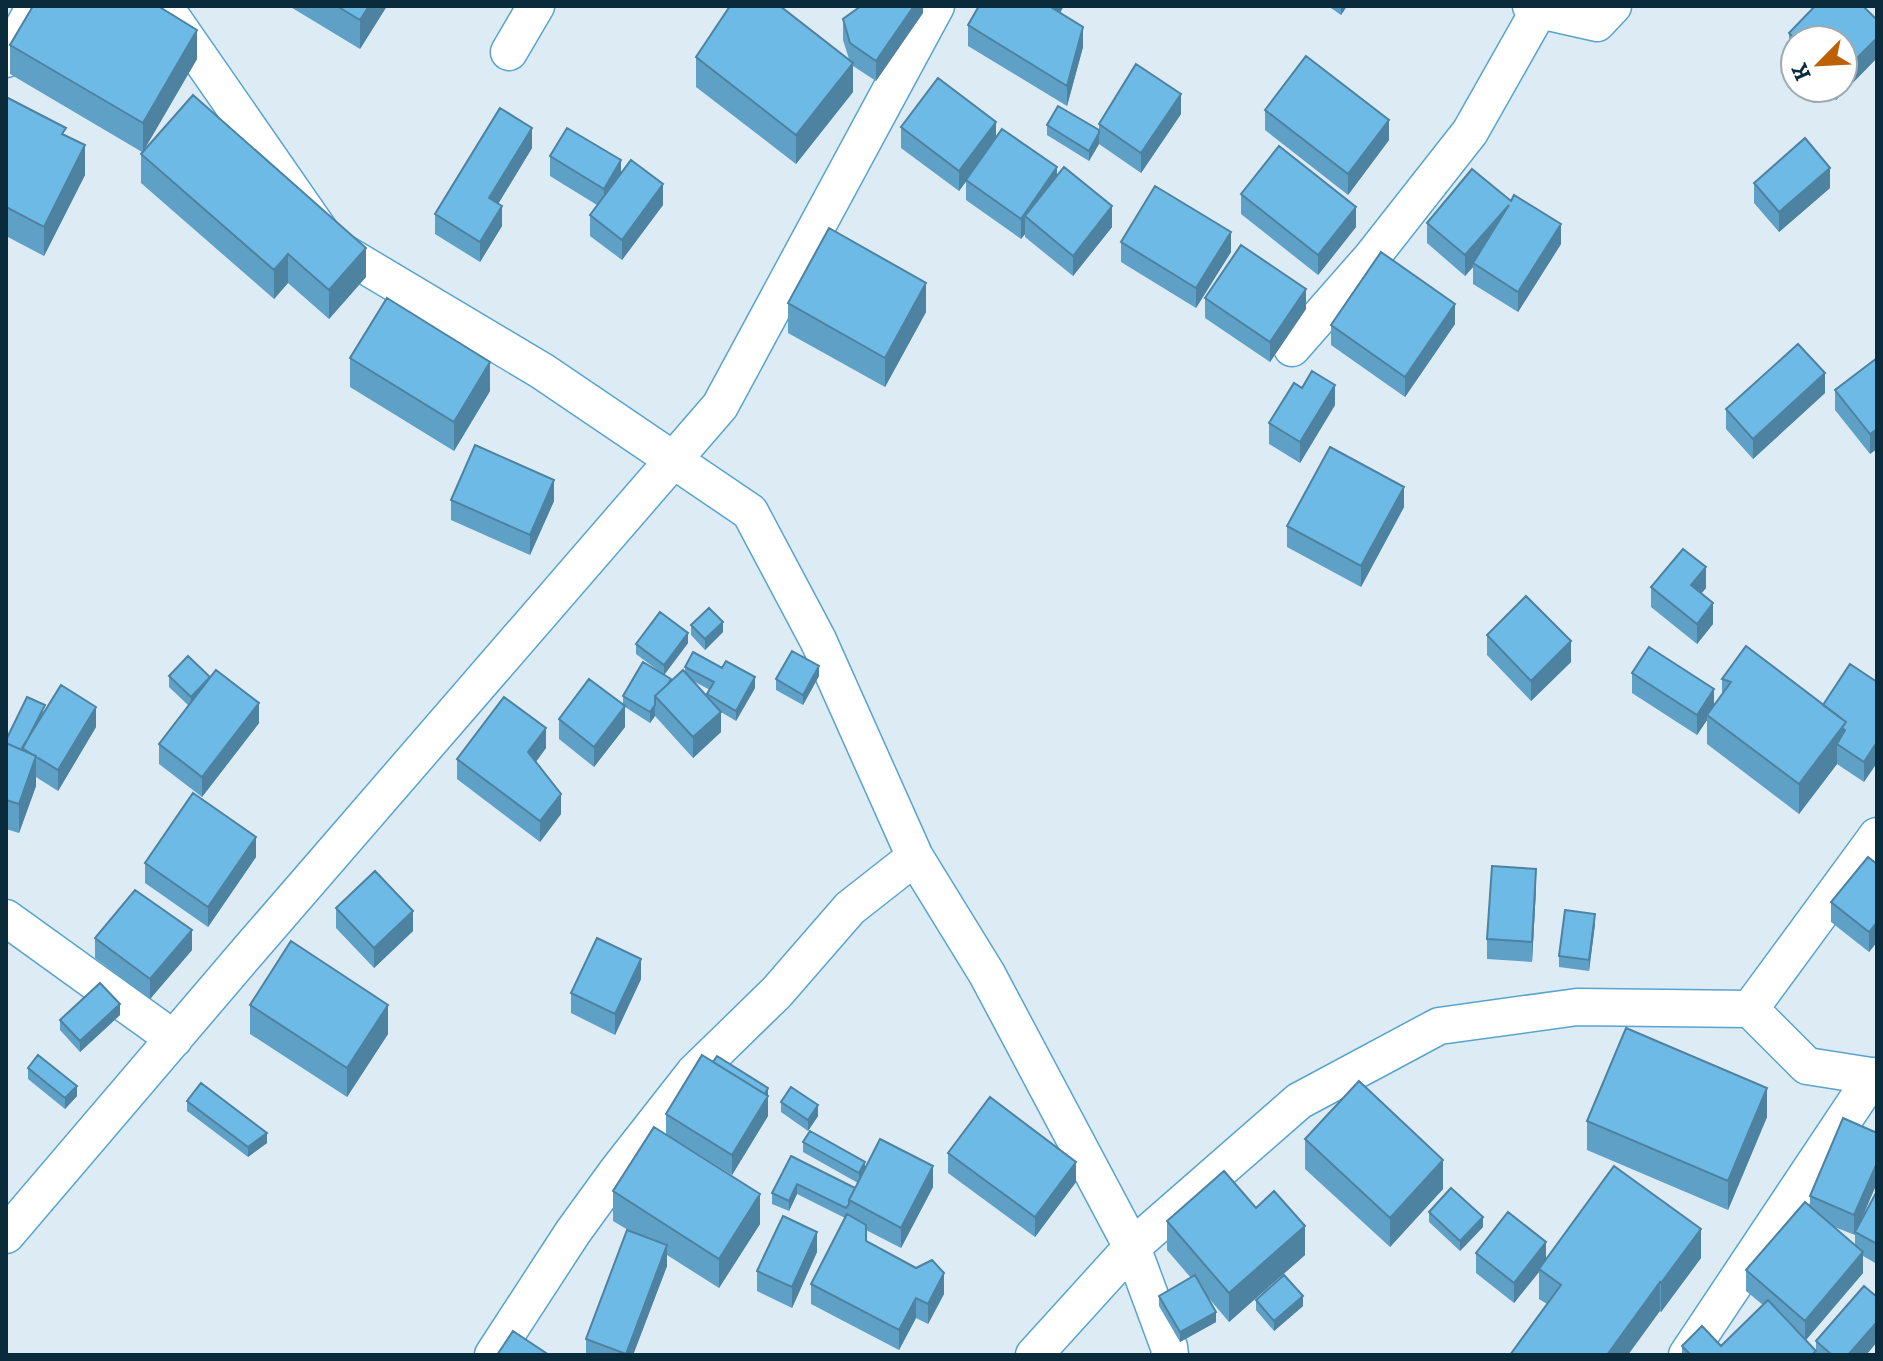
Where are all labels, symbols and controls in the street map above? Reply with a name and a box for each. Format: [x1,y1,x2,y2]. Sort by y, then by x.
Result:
north arrow [1779,24,1859,104]
text: K [1786,59,1817,85]

